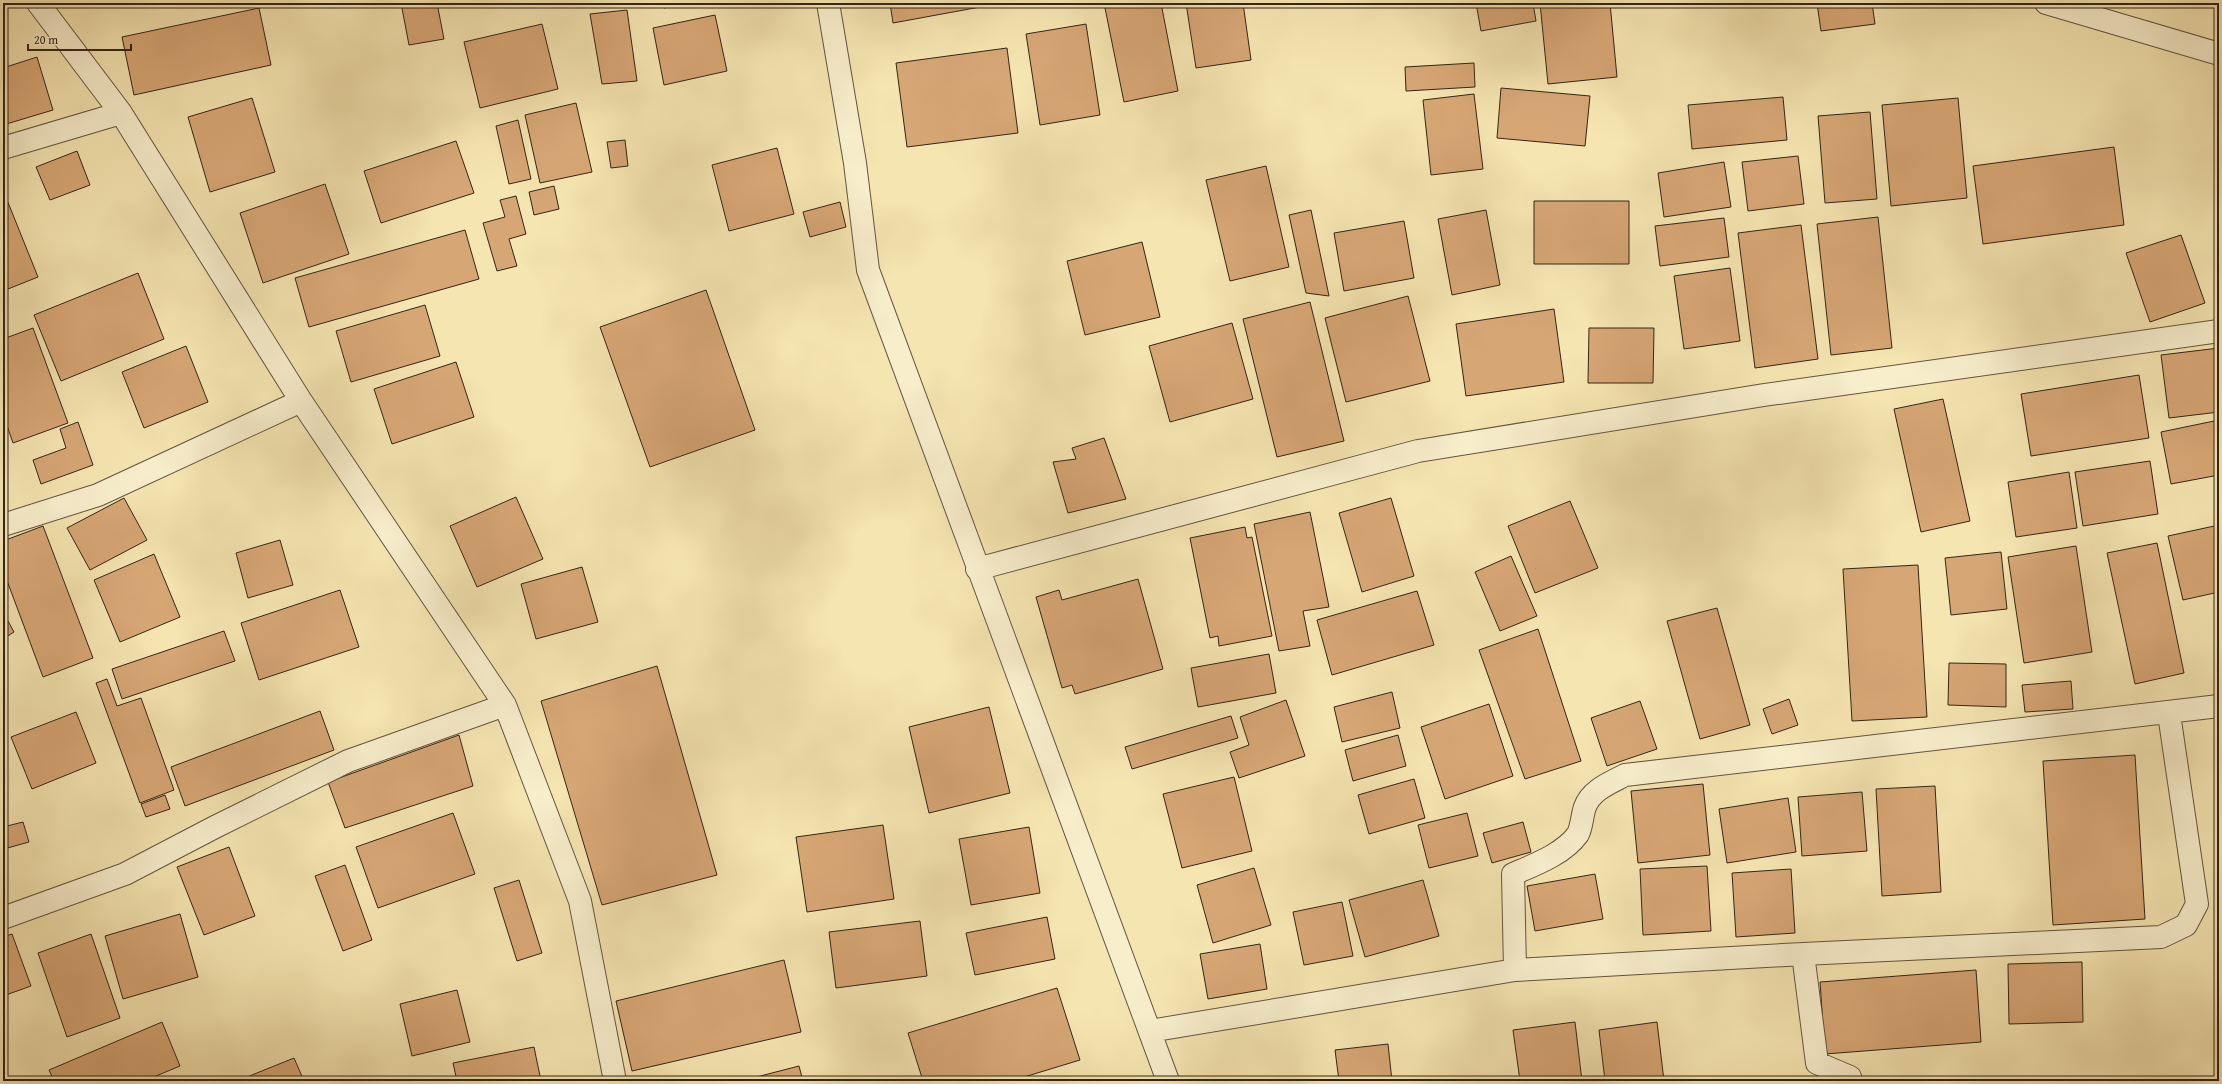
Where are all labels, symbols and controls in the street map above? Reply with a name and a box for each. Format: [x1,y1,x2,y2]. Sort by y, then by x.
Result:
scale bar [28,26,131,52]
text: 20 m [34,31,58,48]

